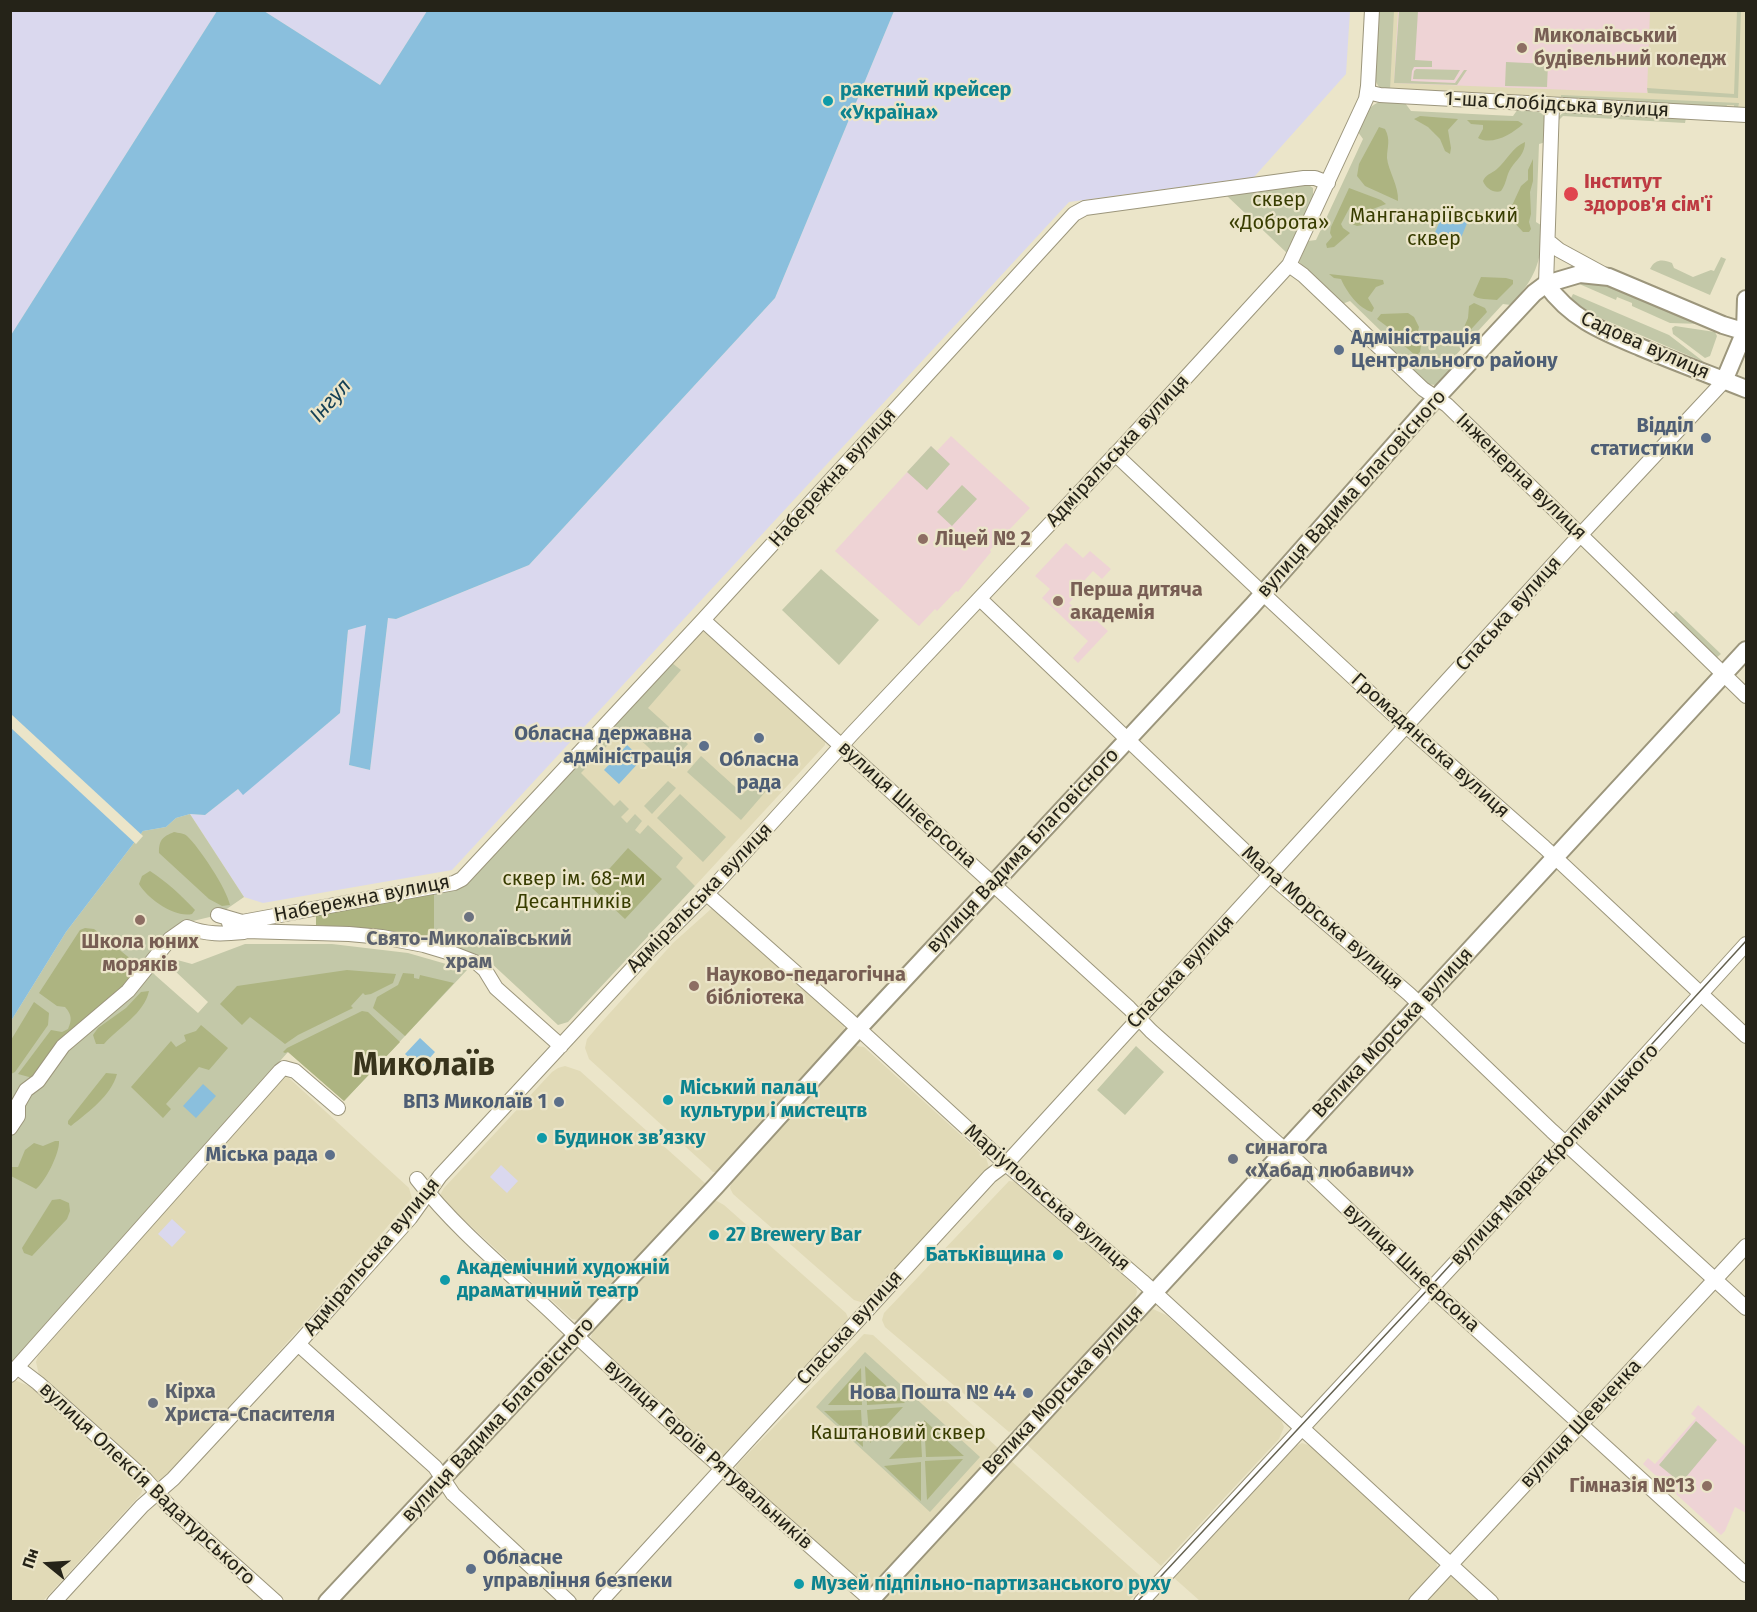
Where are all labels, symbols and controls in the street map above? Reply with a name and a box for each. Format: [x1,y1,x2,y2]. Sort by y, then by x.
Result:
place label: Миколаївський будівельний коледж [1534,24,1726,71]
marker: Миколаївський будівельний коледж [1515,41,1529,55]
place label: ракетний крейсер «Україна» [840,78,1011,125]
street label: 1-ша Слобідська вулиця [1444,87,1670,123]
marker: ракетний крейсер «Україна» [821,94,835,108]
place label: Інститут здоров'я сім'ї [1584,170,1711,217]
marker: Інститут здоров'я сім'ї [1562,185,1580,203]
park label: сквер «Доброта» [1229,188,1329,235]
park label: Манганаріївський сквер [1350,204,1518,251]
street label: Садова вулиця [1577,307,1713,385]
place label: Адміністрація Центрального району [1351,326,1558,373]
marker: Адміністрація Центрального району [1332,343,1346,357]
street label: Адміральська вулиця [1041,370,1195,532]
water label: Інгул [305,374,357,428]
street label: вулиця Вадима Благовісного [1252,385,1452,603]
street label: Набережна вулиця [764,404,902,552]
street label: Інженерна вулиця [1451,408,1591,546]
place label: Відділ статистики [1590,414,1694,461]
marker: Відділ статистики [1699,431,1713,445]
place label: Ліцей № 2 [935,527,1031,551]
marker: Ліцей № 2 [916,532,930,546]
street label: Спаська вулиця [1451,552,1567,676]
place label: Перша дитяча академія [1070,578,1203,625]
marker: Перша дитяча академія [1051,594,1065,608]
street label: Громадянська вулиця [1346,668,1514,824]
place label: Обласна державна адміністрація [514,722,692,769]
marker: Обласна рада [752,731,766,745]
street label: вулиця Шнеєрсона [833,736,981,874]
marker: Обласна державна адміністрація [697,739,711,753]
street label: вулиця Вадима Благовісного [922,744,1124,958]
place label: Обласна рада [719,748,799,795]
street label: Адміральська вулиця [622,818,778,978]
street label: Мала Морська вулиця [1236,841,1408,995]
park label: сквер ім. 68-ми Десантників [502,867,646,914]
street label: Набережна вулиця [272,870,452,928]
marker: Свято-Миколаївський храм [462,910,476,924]
street label: Спаська вулиця [1122,910,1240,1034]
marker: Школа юних моряків [133,913,147,927]
place label: Свято-Миколаївський храм [366,927,572,974]
place label: Школа юних моряків [81,930,199,977]
street label: Велика Морська вулиця [1308,943,1478,1123]
place label: Науково-педагогічна бібліотека [706,963,906,1010]
marker: Науково-педагогічна бібліотека [687,979,701,993]
street label: вулиця Марка Кропивницького [1446,1039,1664,1271]
district label: Миколаїв [353,1047,495,1085]
place label: Міський палац культури і мистецтв [680,1076,867,1123]
place label: ВПЗ Миколаїв 1 [403,1090,547,1114]
marker: Міський палац культури і мистецтв [661,1093,675,1107]
marker: ВПЗ Миколаїв 1 [552,1095,566,1109]
street label: Маріупольська вулиця [959,1119,1135,1277]
place label: Будинок зв’язку [554,1126,706,1150]
marker: Будинок зв’язку [535,1131,549,1145]
place label: синагога «Хабад любавич» [1245,1136,1414,1183]
place label: Міська рада [206,1143,318,1167]
marker: Міська рада [323,1148,337,1162]
marker: синагога «Хабад любавич» [1226,1152,1240,1166]
street label: Адміральська вулиця [299,1173,445,1341]
street label: вулиця Шнеєрсона [1338,1198,1484,1338]
place label: 27 Brewery Bar [726,1223,861,1247]
marker: 27 Brewery Bar [707,1228,721,1242]
place label: Батьківщина [925,1243,1046,1267]
marker: Батьківщина [1051,1248,1065,1262]
place label: Академічний художній драматичний театр [457,1256,670,1303]
street label: Спаська вулиця [792,1266,908,1390]
marker: Академічний художній драматичний театр [438,1273,452,1287]
street label: Велика Морська вулиця [978,1300,1148,1480]
street label: вулиця Вадима Благовісного [397,1313,599,1527]
street label: вулиця Героїв Рятувальників [599,1355,817,1555]
street label: вулиця Шевченка [1515,1355,1647,1493]
street label: вулиця Олексія Вадатурського [34,1377,260,1591]
place label: Кірха Христа-Спасителя [165,1380,335,1427]
place label: Нова Пошта № 44 [849,1381,1016,1405]
marker: Нова Пошта № 44 [1021,1386,1035,1400]
marker: Кірха Христа-Спасителя [146,1396,160,1410]
park label: Каштановий сквер [810,1421,986,1445]
place label: Гімназія №13 [1569,1474,1695,1498]
marker: Гімназія №13 [1700,1479,1714,1493]
north arrow [18,1534,78,1594]
text: Пн [18,1546,43,1571]
place label: Обласне управління безпеки [483,1546,672,1593]
marker: Обласне управління безпеки [464,1562,478,1576]
place label: Музей підпільно-партизанського руху [811,1572,1171,1596]
marker: Музей підпільно-партизанського руху [792,1577,806,1591]

